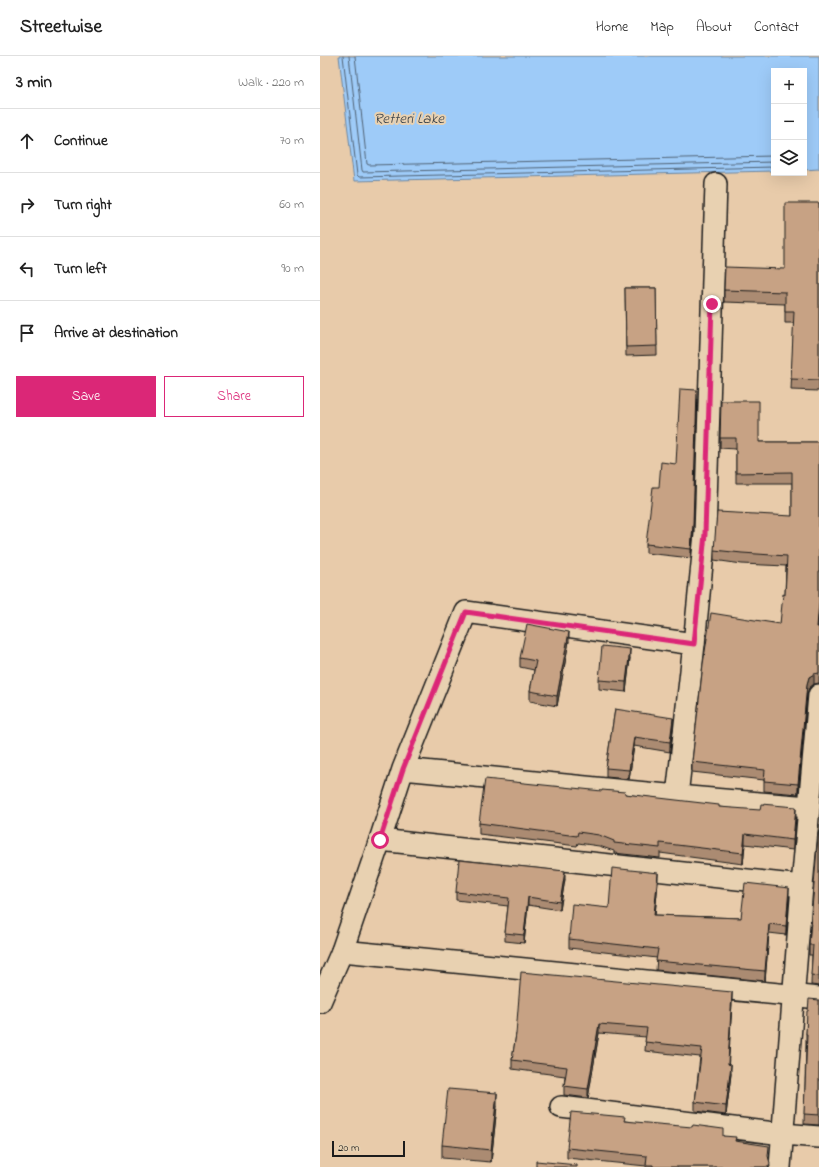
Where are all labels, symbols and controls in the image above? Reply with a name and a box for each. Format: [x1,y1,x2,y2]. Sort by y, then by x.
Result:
text: Streetwise [20,14,102,41]
text: Home [596,17,628,38]
text: Map [650,17,674,38]
text: About [696,17,732,38]
text: Contact [754,17,799,38]
map controls [771,68,807,176]
button: + [771,68,807,104]
text: 3 min [16,70,52,95]
text: Walk · 220 m [238,73,304,92]
button: − [771,104,807,140]
water label: Retteri Lake [374,108,445,130]
icon: ahead [16,130,38,152]
text: Continue [54,130,108,152]
text: 70 m [280,131,304,150]
button: layers [771,140,807,176]
icon: right [16,194,38,216]
text: Turn right [54,194,112,216]
text: 60 m [279,195,304,214]
icon: left [16,258,38,280]
text: Turn left [54,258,107,280]
text: 90 m [281,259,304,278]
route end [703,295,721,313]
icon: arrive [16,322,38,344]
text: Arrive at destination [54,322,178,344]
button: Save [16,376,156,417]
button: Share [164,376,304,417]
route start [371,831,389,849]
scale bar [332,1139,405,1158]
text: 20 m [338,1140,360,1156]

